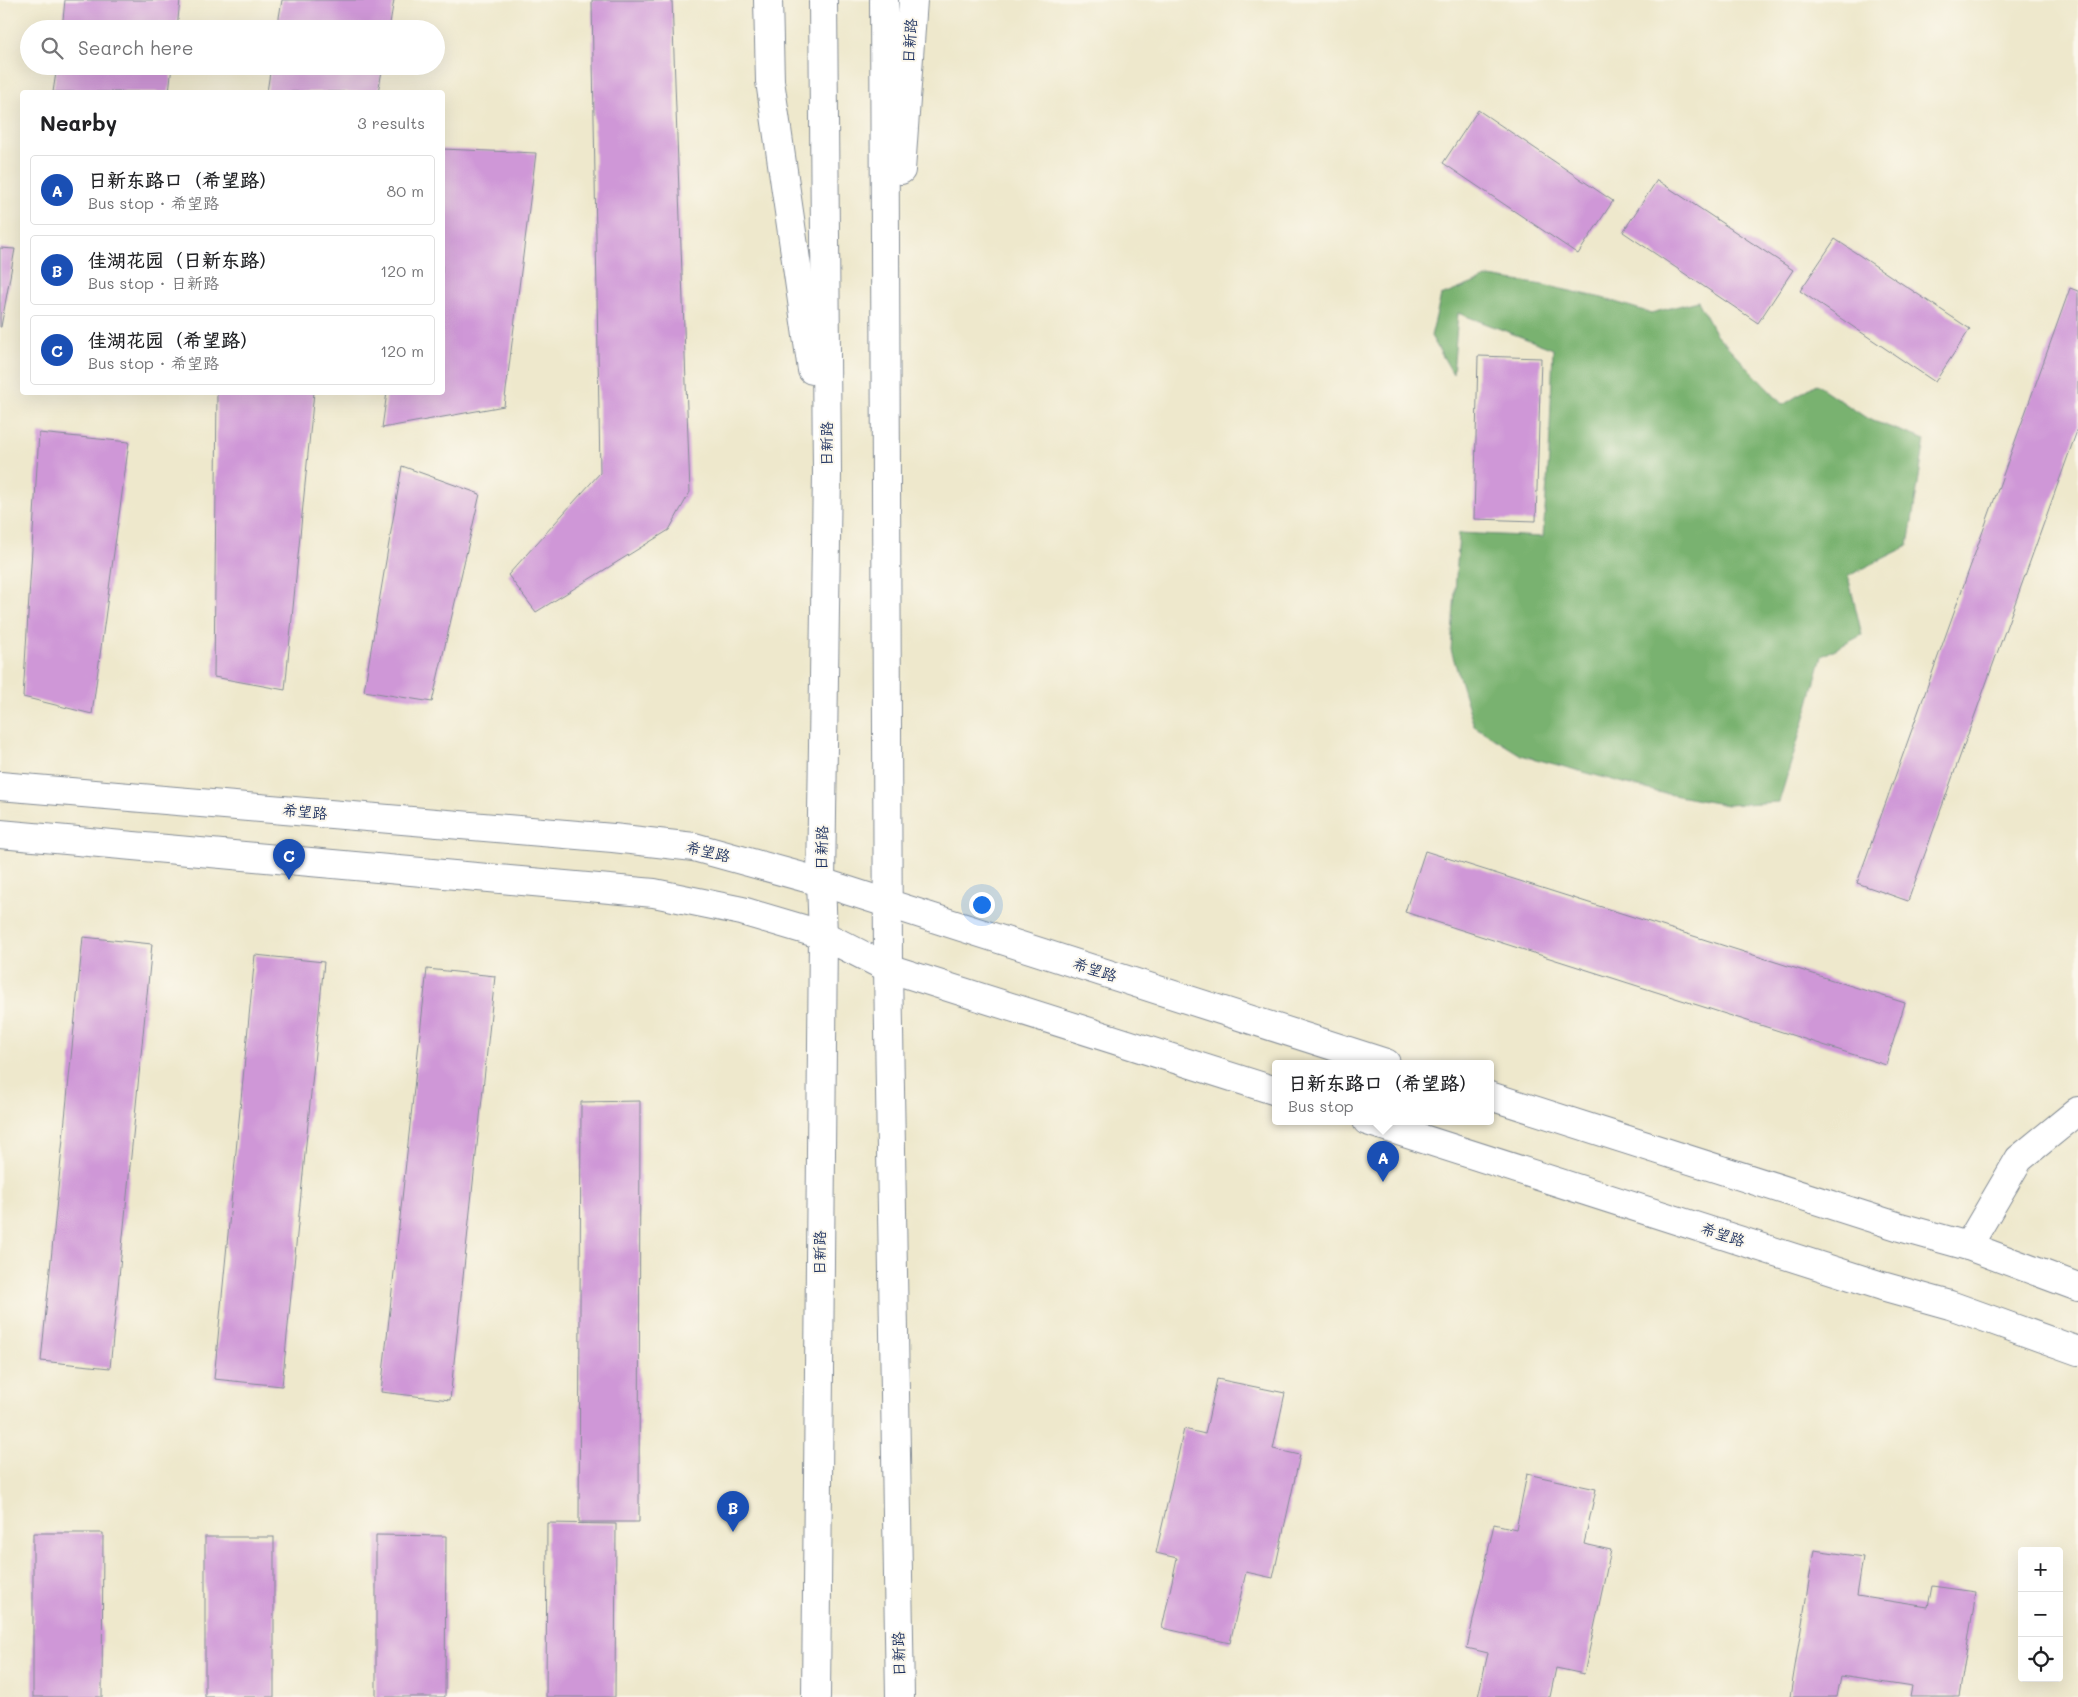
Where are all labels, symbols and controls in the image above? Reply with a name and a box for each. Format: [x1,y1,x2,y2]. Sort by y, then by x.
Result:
street label: 日新路 [897,18,921,64]
search box [20,20,445,75]
icon: search [38,34,66,62]
text: Search here [78,35,194,60]
text: Nearby [40,109,117,136]
text: 3 results [357,112,425,133]
text: 日新东路口（希望路） [88,167,278,192]
text: A [51,180,63,201]
text: 80 m [387,180,424,201]
text: Bus stop · 希望路 [88,192,219,213]
text: 佳湖花园（日新东路） [88,247,278,272]
text: B [52,260,62,281]
text: 120 m [380,260,424,281]
text: Bus stop · 日新路 [88,272,219,293]
text: 佳湖花园（希望路） [88,327,259,352]
text: C [51,340,63,361]
text: 120 m [380,340,424,361]
text: Bus stop · 希望路 [88,352,219,373]
street label: 日新路 [816,421,836,467]
street label: 希望路 [282,799,328,823]
street label: 日新路 [811,825,831,871]
street label: 希望路 [684,836,732,866]
pin: C [273,839,305,880]
your location [969,892,995,918]
street label: 希望路 [1071,953,1120,986]
popup [1272,1060,1494,1125]
text: 日新东路口（希望路） [1288,1070,1478,1095]
text: Bus stop [1288,1095,1354,1116]
pin: A [1367,1141,1399,1182]
street label: 希望路 [1699,1218,1748,1251]
street label: 日新路 [809,1230,829,1276]
pin: B [717,1491,749,1532]
map controls [2018,1547,2063,1682]
button: + [2018,1547,2063,1592]
button: − [2018,1592,2063,1637]
street label: 日新路 [888,1631,908,1677]
button: locate [2018,1637,2063,1682]

